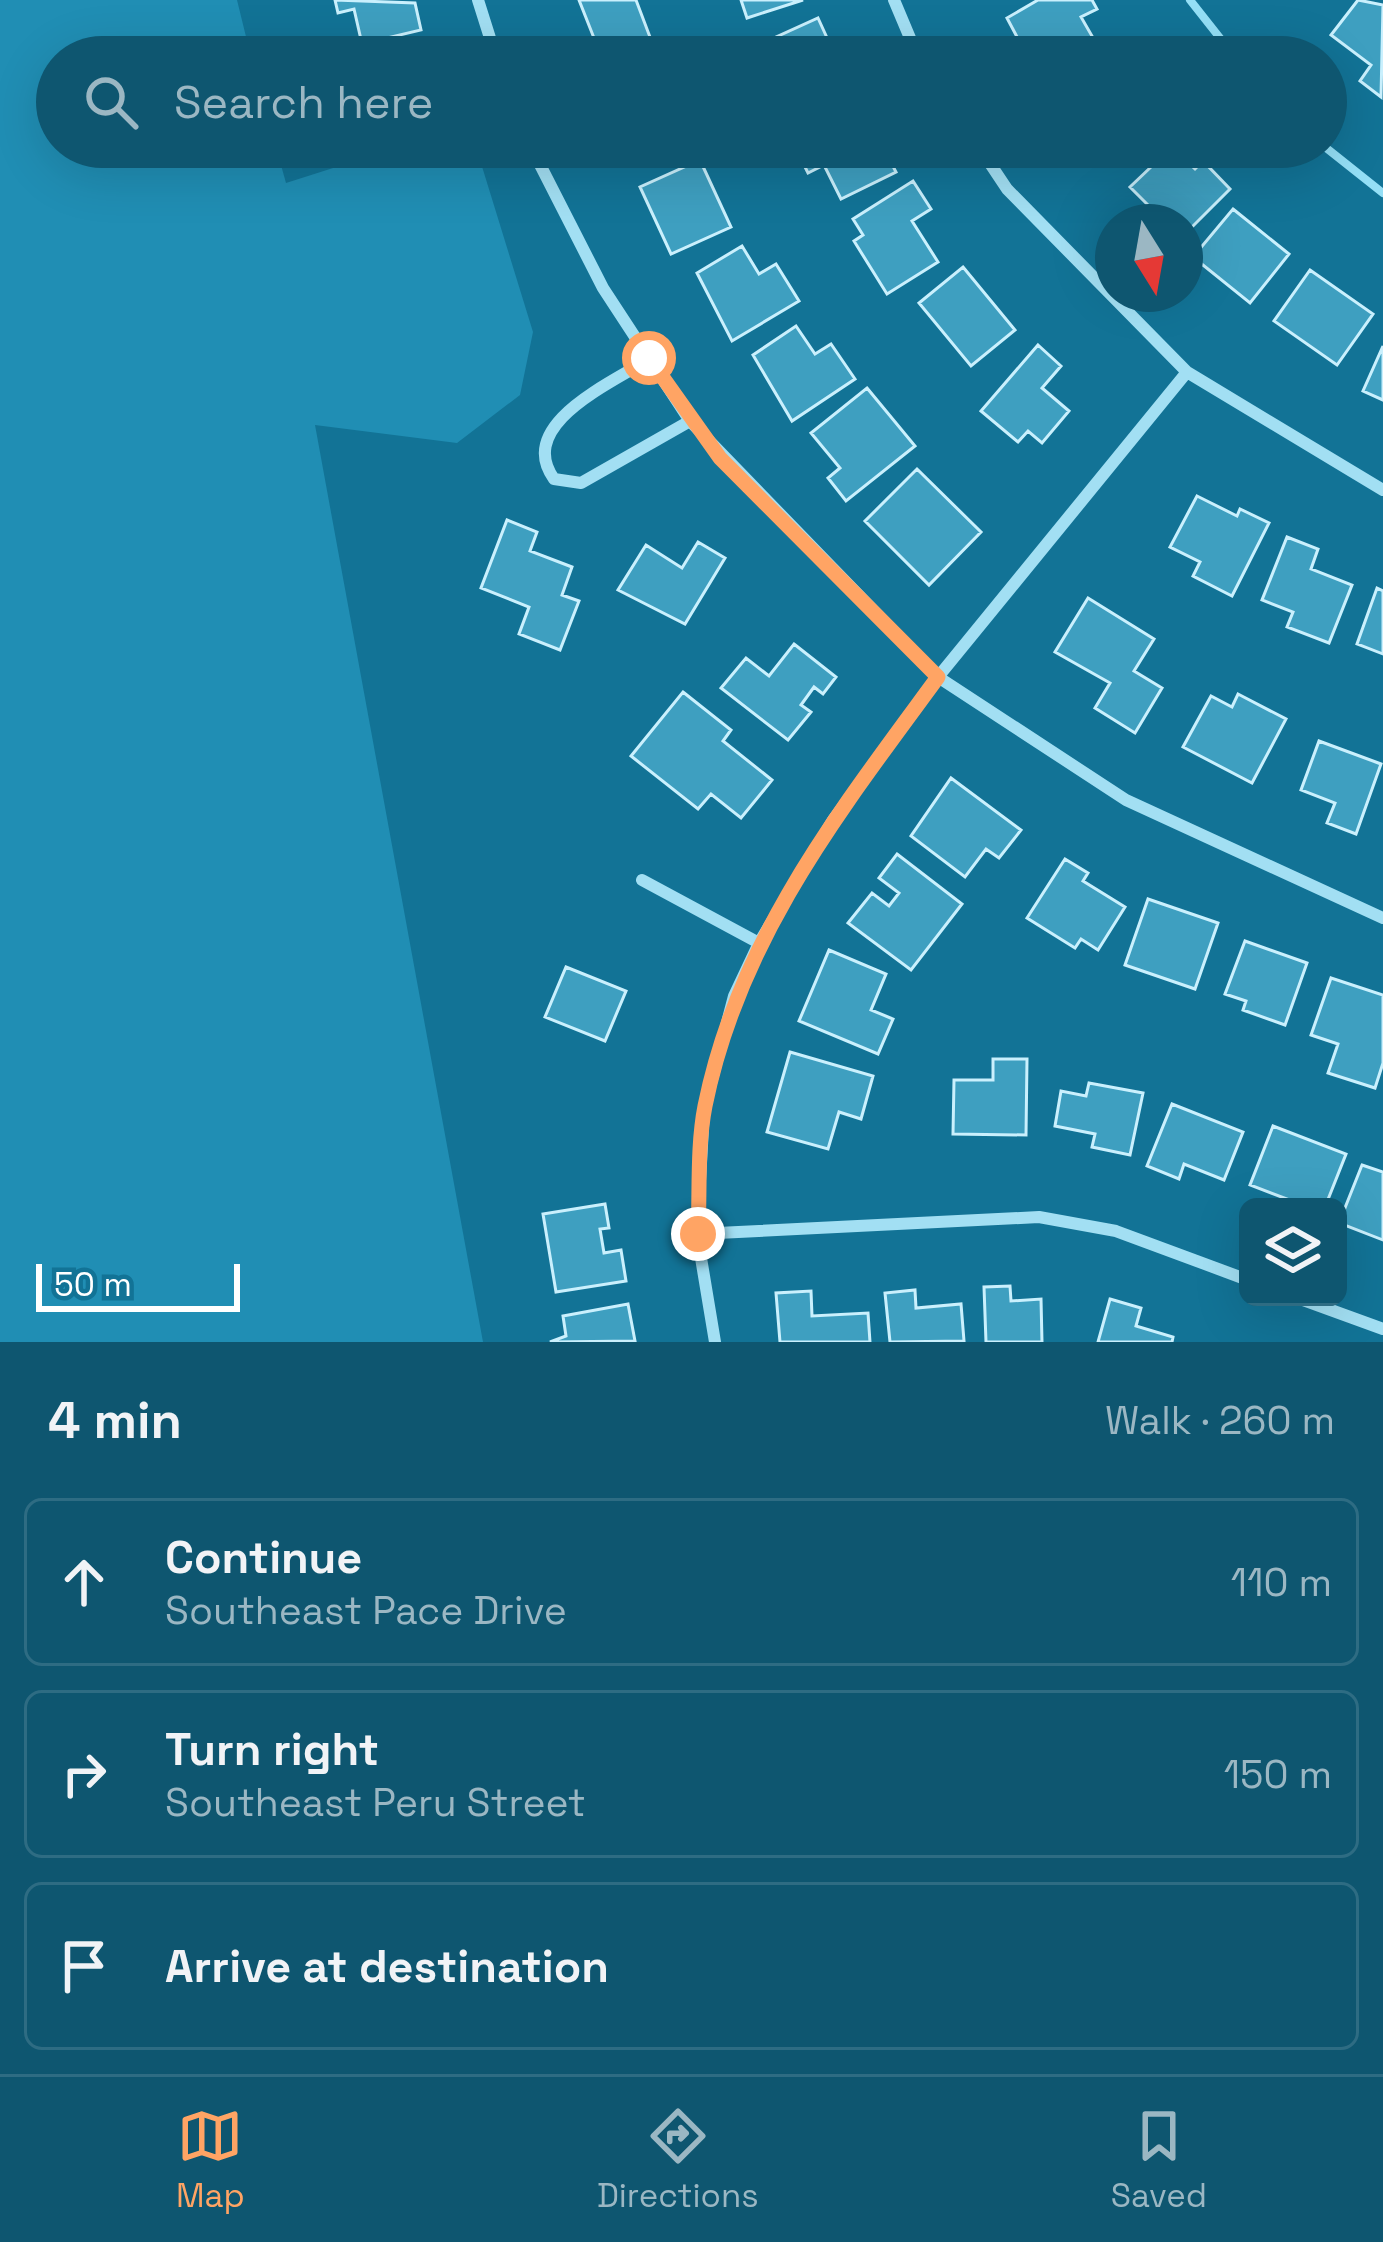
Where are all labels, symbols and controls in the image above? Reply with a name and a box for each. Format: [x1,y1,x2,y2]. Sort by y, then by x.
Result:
search box [36,36,1347,168]
icon: search [78,69,144,135]
text: Search here [174,74,433,131]
north arrow [1095,204,1203,312]
route start [622,331,676,385]
map controls [1239,1198,1347,1306]
button: layers [1239,1198,1347,1306]
route end [671,1207,725,1261]
scale bar [36,1258,240,1311]
text: 50 m [54,1264,132,1306]
text: 4 min [48,1388,182,1453]
text: Walk · 260 m [1105,1396,1335,1445]
text: Continue [165,1529,362,1586]
icon: ahead [51,1549,117,1615]
text: 110 m [1231,1558,1332,1607]
text: Southeast Pace Drive [165,1586,567,1635]
text: Turn right [165,1721,379,1778]
icon: right [51,1741,117,1807]
text: 150 m [1224,1750,1332,1799]
text: Southeast Peru Street [165,1778,586,1827]
icon: arrive [51,1933,117,1999]
text: Arrive at destination [165,1938,609,1995]
tab: Map [176,2103,245,2217]
tab: Directions [597,2103,759,2217]
tab: Saved [1111,2103,1207,2217]

